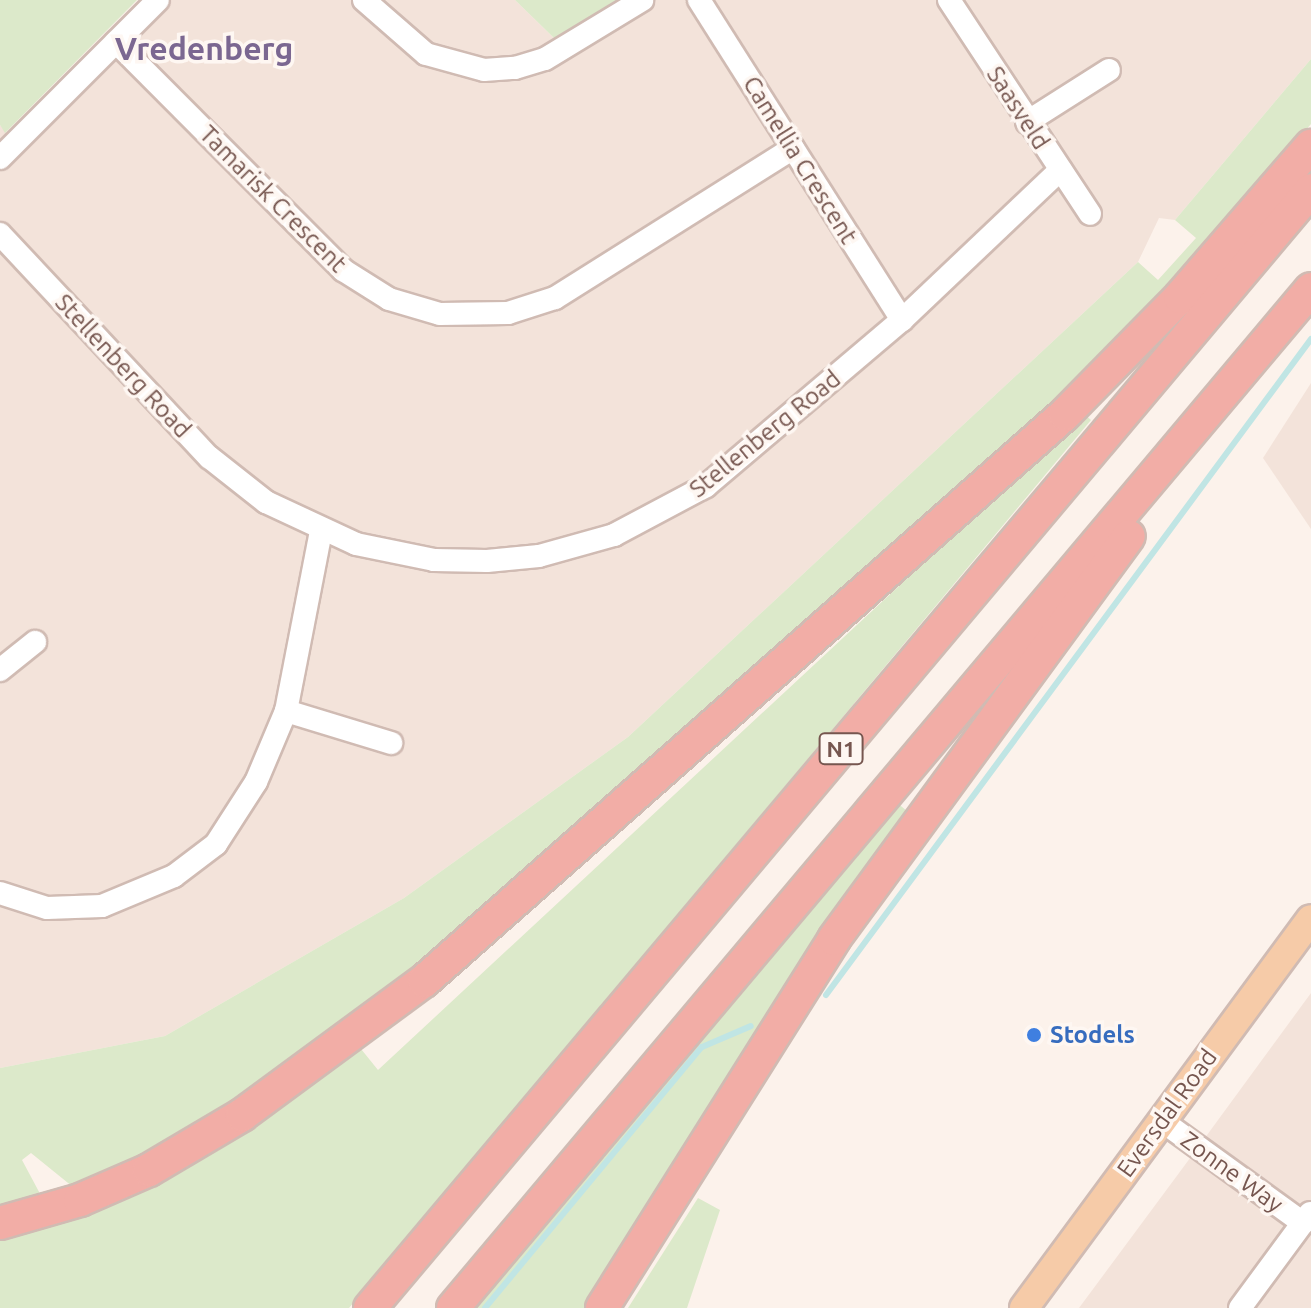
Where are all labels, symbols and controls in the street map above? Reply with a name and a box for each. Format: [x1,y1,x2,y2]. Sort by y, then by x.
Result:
district label: Vredenberg [115,29,293,67]
street label: Saasveld [981,61,1055,155]
street label: Camellia Crescent [737,71,863,249]
street label: Tamarisk Crescent [194,120,352,278]
street label: Stellenberg Road [49,288,197,444]
street label: Stellenberg Road [684,364,846,504]
road number: N1 [817,731,865,767]
place label: Stodels [1050,1021,1135,1049]
marker: Stodels [1025,1026,1043,1044]
street label: Eversdal Road [1111,1043,1223,1183]
street label: Zonne Way [1175,1125,1289,1219]

